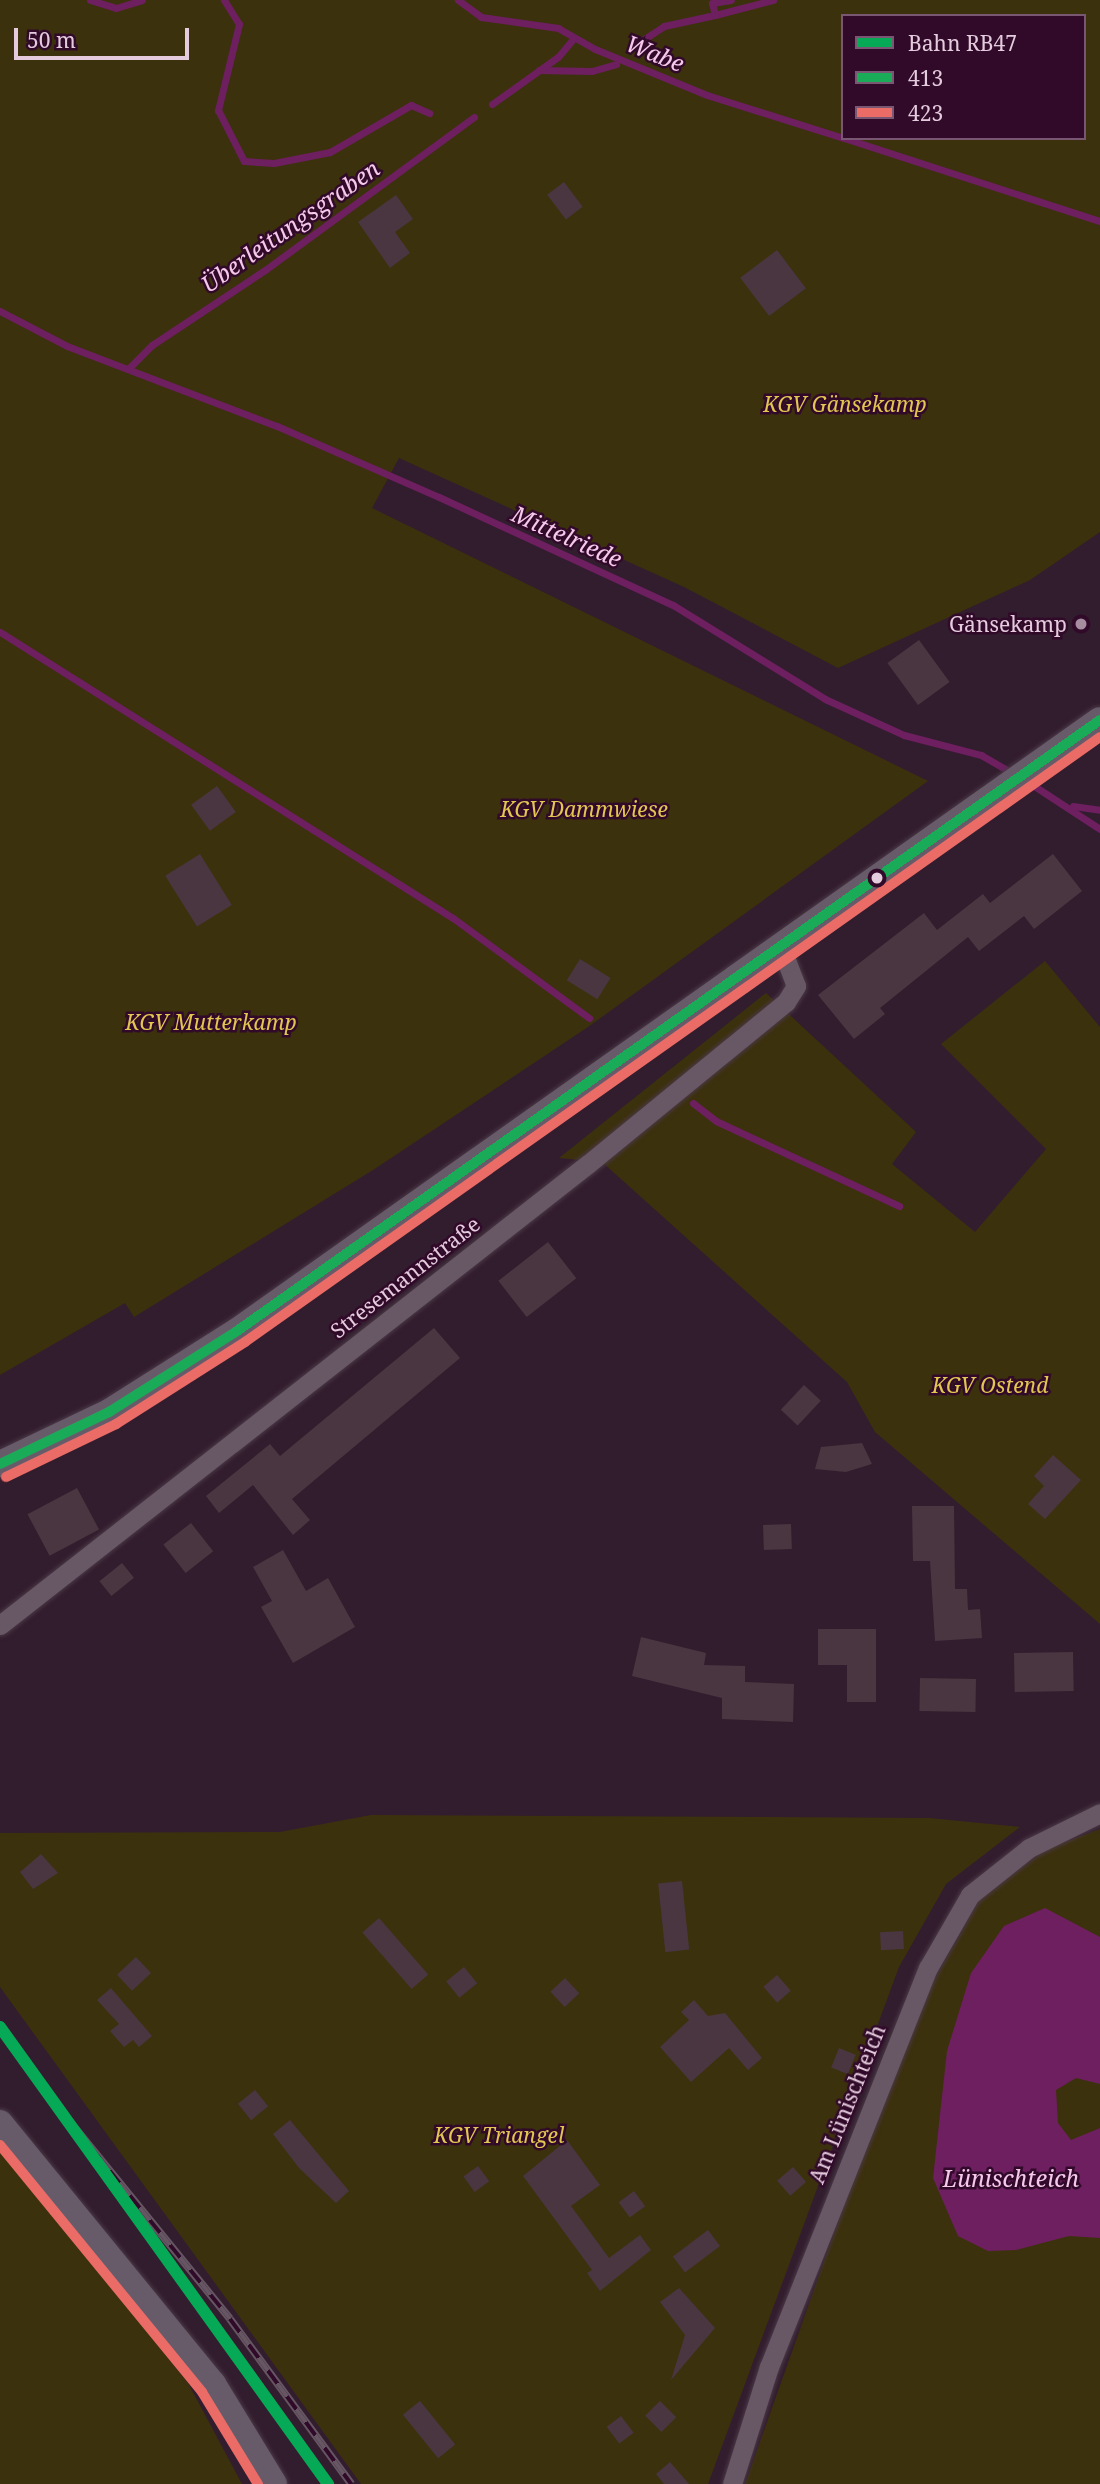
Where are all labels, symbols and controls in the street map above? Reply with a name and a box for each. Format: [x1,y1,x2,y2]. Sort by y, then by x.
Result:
scale bar [18,14,192,58]
legend [841,14,1086,140]
text: 50 m [27,26,76,54]
water label: Wabe [622,29,688,77]
text: Bahn RB47 [908,29,1017,57]
text: 413 [908,64,943,92]
text: 423 [908,99,943,127]
water label: Überleitungsgraben [196,154,384,298]
park label: KGV Gänsekamp [763,391,927,417]
water label: Mittelriede [508,499,626,573]
place label: Gänsekamp [949,611,1067,637]
marker: Gänsekamp [1073,616,1089,632]
park label: KGV Dammwiese [500,796,668,822]
unlabelled marker [870,871,884,885]
park label: KGV Mutterkamp [125,1009,297,1035]
street label: Stresemannstraße [325,1211,485,1343]
park label: KGV Ostend [932,1372,1048,1398]
street label: Am Lünischteich [804,2021,890,2187]
park label: KGV Triangel [434,2122,564,2148]
water label: Lünischteich [943,2164,1079,2192]

